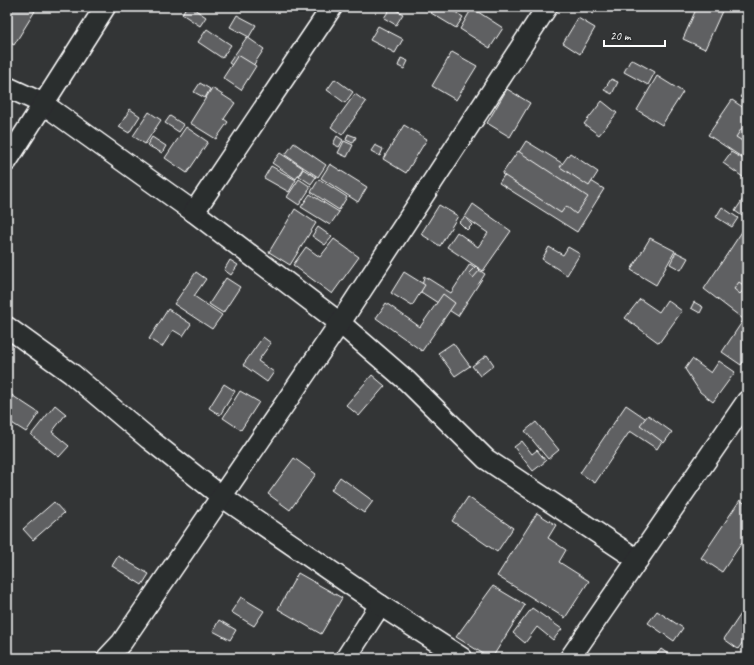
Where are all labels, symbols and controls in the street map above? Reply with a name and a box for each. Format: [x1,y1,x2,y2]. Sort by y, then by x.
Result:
scale bar [604,22,665,48]
text: 20 m [610,28,632,44]

